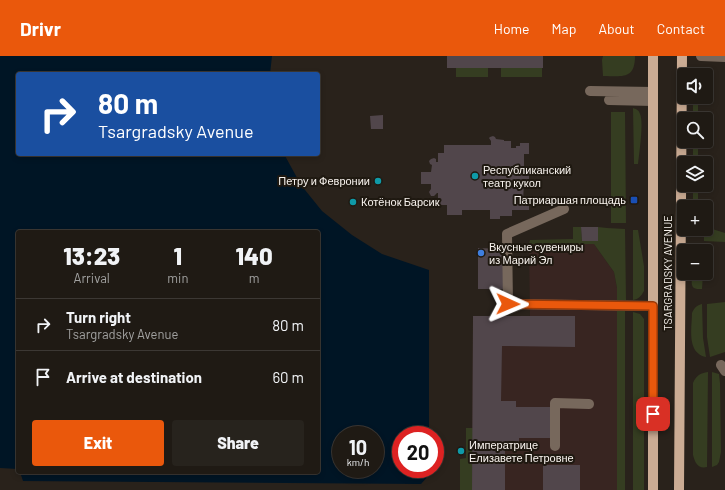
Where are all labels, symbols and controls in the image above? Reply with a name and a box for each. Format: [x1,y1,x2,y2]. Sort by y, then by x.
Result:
text: Drivr [20,17,61,40]
text: Home [494,20,530,37]
text: Map [552,20,576,37]
text: About [598,20,635,37]
text: Contact [657,20,705,37]
map controls [677,68,713,280]
button: sound [677,68,713,104]
text: 80 m [98,86,158,120]
icon: right [32,88,84,140]
button: search [677,112,713,148]
text: Tsargradsky Avenue [98,120,254,142]
button: layers [677,156,713,192]
place label: Республиканский театр кукол [483,163,571,189]
marker: Республиканский театр кукол [470,171,480,181]
place label: Петру и Февронии [278,174,370,187]
marker: Петру и Февронии [373,176,383,186]
place label: Патриаршая площадь [514,193,626,206]
place label: Котёнок Барсик [361,195,440,208]
marker: Патриаршая площадь [629,195,639,205]
marker: Котёнок Барсик [348,197,358,207]
button: + [677,200,713,236]
street label: TSARGRADSKY AVENUE [661,215,674,331]
place label: Вкусные сувениры из Марий Эл [489,240,584,266]
text: 13:23 [63,241,120,270]
text: 1 [174,241,182,270]
text: 140 [236,241,273,270]
button: − [677,244,713,280]
marker: Вкусные сувениры из Марий Эл [476,248,486,258]
text: Arrival [74,270,110,286]
text: min [167,270,188,286]
text: m [249,270,260,286]
position arrow [487,283,529,325]
text: Turn right [66,308,131,326]
icon: right [32,314,54,336]
text: 80 m [272,316,304,334]
text: Tsargradsky Avenue [66,326,178,342]
icon: arrive [32,366,54,388]
text: Arrive at destination [66,368,202,386]
text: 60 m [272,368,304,386]
pin [636,397,670,431]
icon: arrive [642,403,664,425]
button: Exit [32,420,164,466]
button: Share [172,420,304,466]
speed limit sign: 20 [392,426,444,478]
text: 10 [349,435,367,459]
place label: Императрице Елизавете Петровне [469,438,574,464]
marker: Императрице Елизавете Петровне [456,446,466,456]
text: km/h [347,456,369,468]

